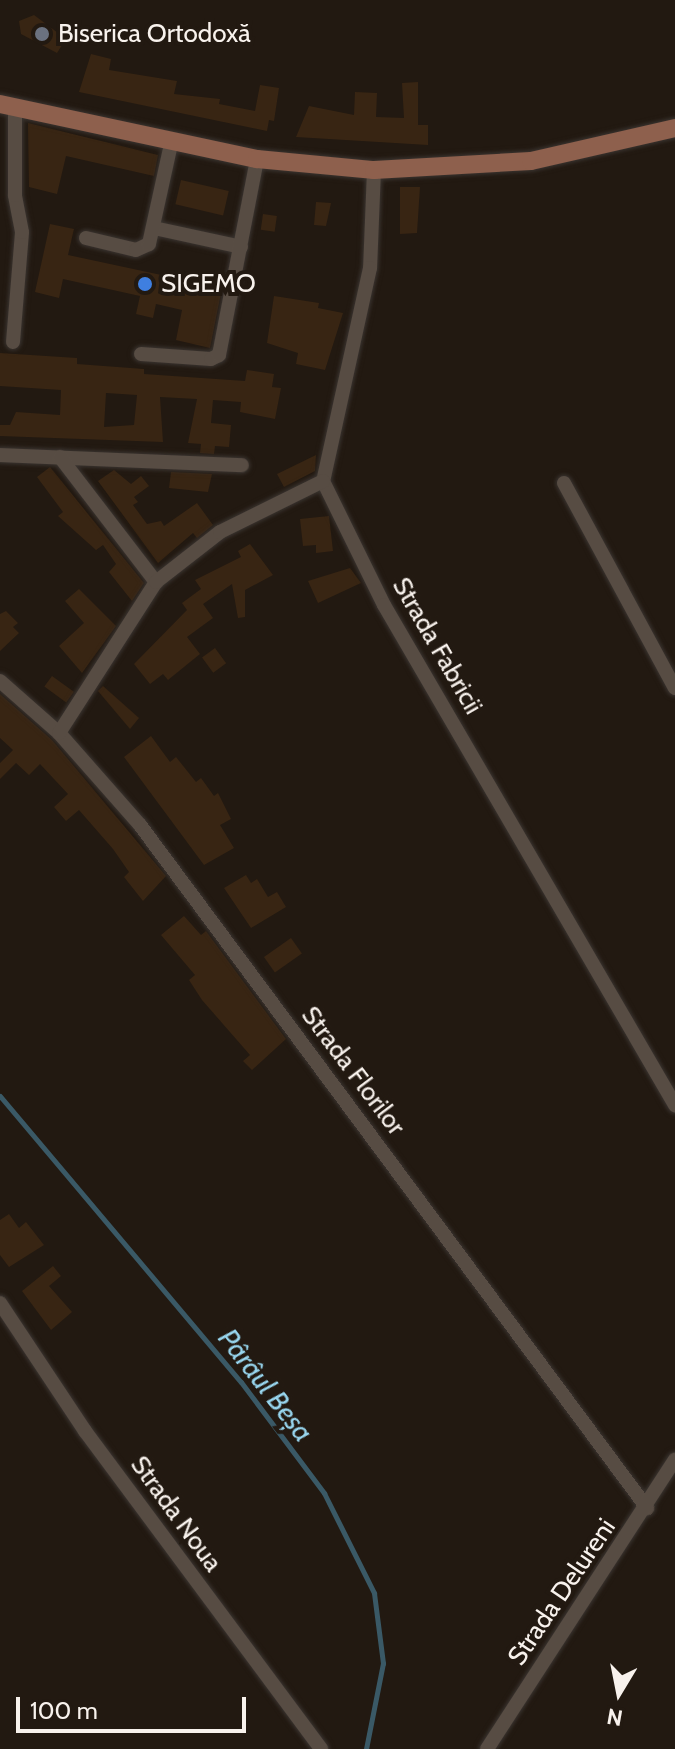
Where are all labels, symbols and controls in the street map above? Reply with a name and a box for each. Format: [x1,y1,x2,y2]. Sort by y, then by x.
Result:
place label: Biserica Ortodoxă [58,18,251,50]
marker: Biserica Ortodoxă [33,25,51,43]
place label: SIGEMO [161,268,256,300]
marker: SIGEMO [136,275,154,293]
street label: Strada Fabricii [385,572,489,720]
street label: Strada Florilor [295,1001,411,1141]
water label: Pârâul Beșa [212,1322,320,1448]
street label: Strada Noua [124,1450,228,1578]
street label: Strada Delureni [502,1513,622,1671]
north arrow [579,1653,659,1733]
scale bar [20,1681,250,1731]
text: 100 m [30,1696,98,1725]
text: N [605,1702,625,1732]

